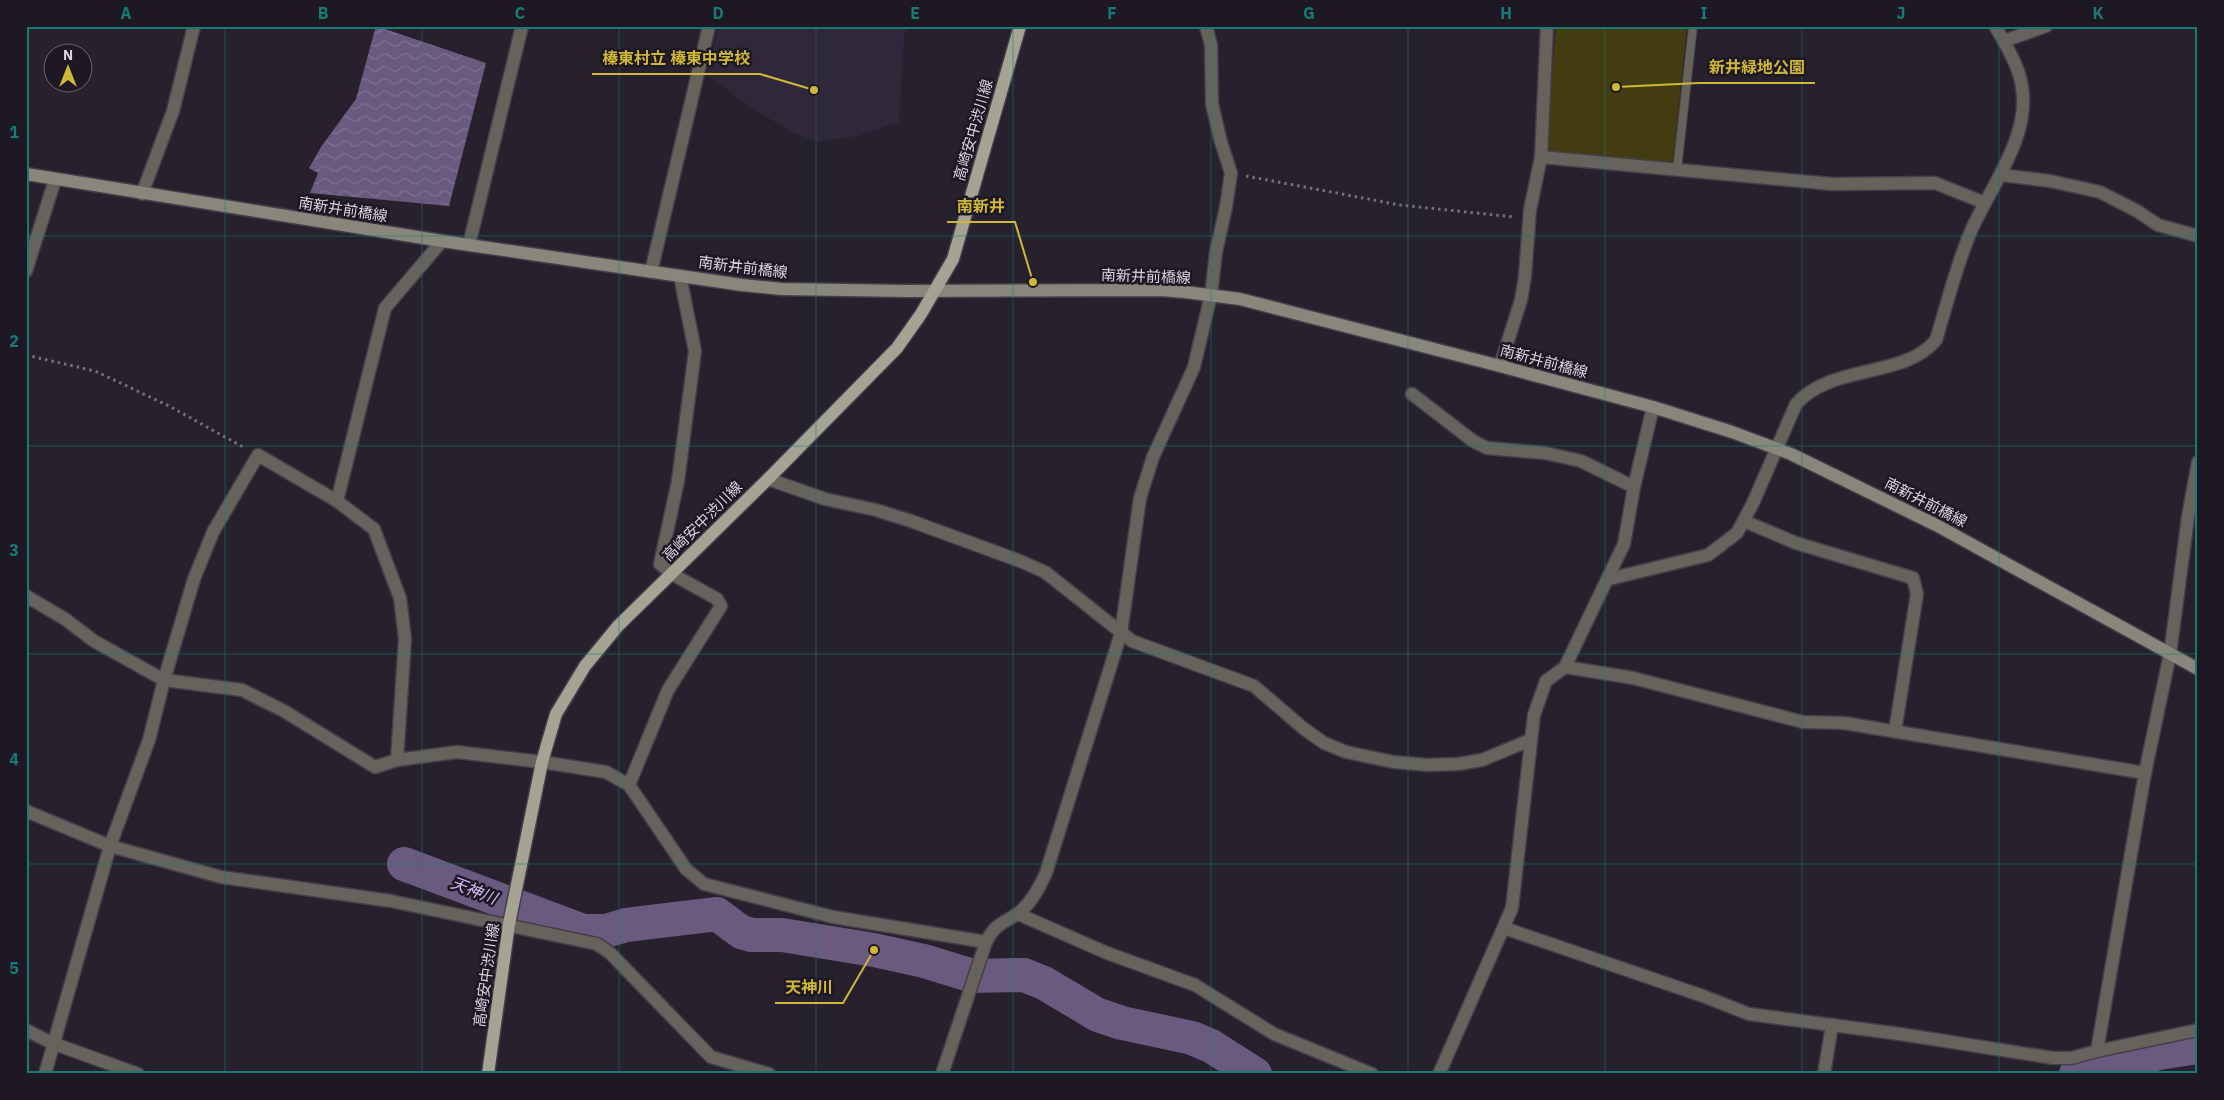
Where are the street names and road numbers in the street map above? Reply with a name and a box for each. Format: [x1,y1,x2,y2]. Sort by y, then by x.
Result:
street label: 高崎安中渋川線 [949,77,997,183]
street label: 南新井前橋線 [297,193,389,225]
street label: 南新井前橋線 [697,252,789,282]
street label: 南新井前橋線 [1101,265,1191,287]
street label: 南新井前橋線 [1498,340,1590,382]
street label: 南新井前橋線 [1882,473,1970,531]
street label: 高崎安中渋川線 [658,477,746,565]
street label: 高崎安中渋川線 [469,922,503,1028]

